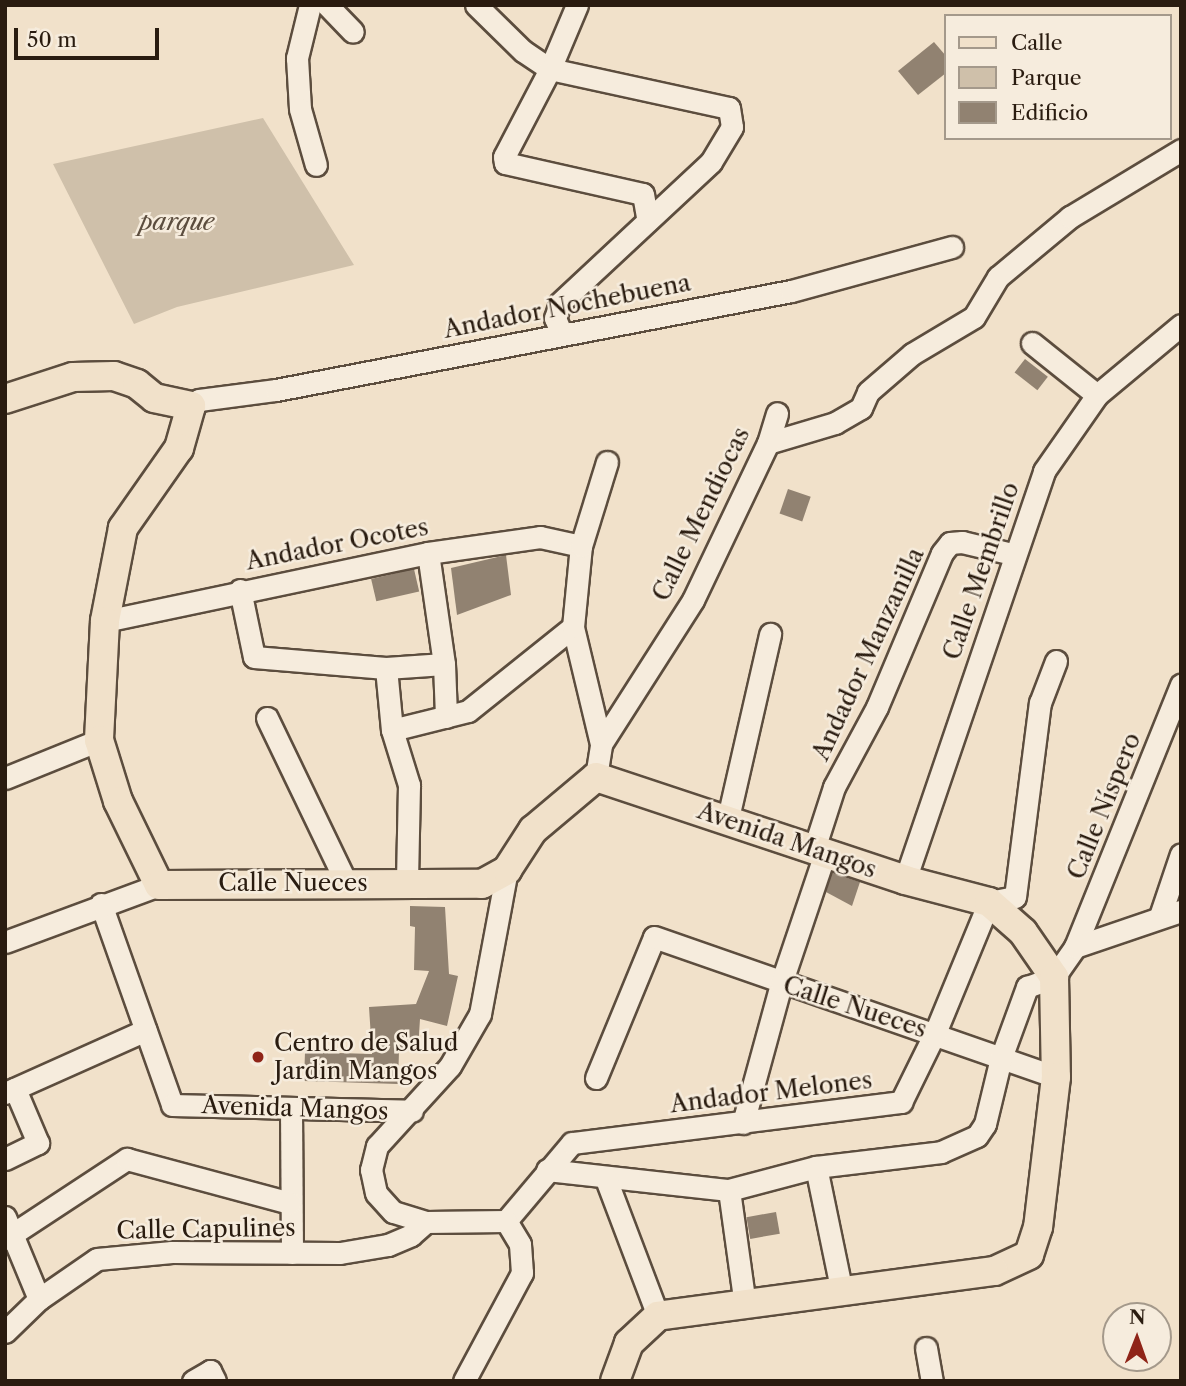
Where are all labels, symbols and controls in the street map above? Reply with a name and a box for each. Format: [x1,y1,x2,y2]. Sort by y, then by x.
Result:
scale bar [18,14,163,58]
legend [944,14,1172,140]
text: 50 m [27,27,77,52]
text: Calle [1011,30,1063,55]
text: Parque [1011,65,1082,90]
text: Edificio [1011,100,1088,125]
park label: parque [140,208,214,236]
street label: Andador Nochebuena [441,268,693,344]
street label: Calle Mendiocas [646,422,756,606]
street label: Calle Membrillo [937,479,1025,663]
street label: Andador Ocotes [243,512,431,576]
street label: Andador Manzanilla [806,543,930,765]
street label: Calle Níspero [1062,729,1146,883]
street label: Avenida Mangos [694,796,880,884]
street label: Calle Nueces [218,869,368,897]
street label: Calle Nueces [780,970,930,1044]
place label: Centro de Salud Jardin Mangos [274,1029,458,1085]
marker: Centro de Salud Jardin Mangos [248,1047,268,1067]
street label: Andador Melones [668,1065,874,1119]
street label: Avenida Mangos [201,1090,389,1126]
street label: Calle Capulines [116,1213,296,1245]
north arrow [1102,1302,1172,1372]
text: N [1129,1306,1146,1329]

